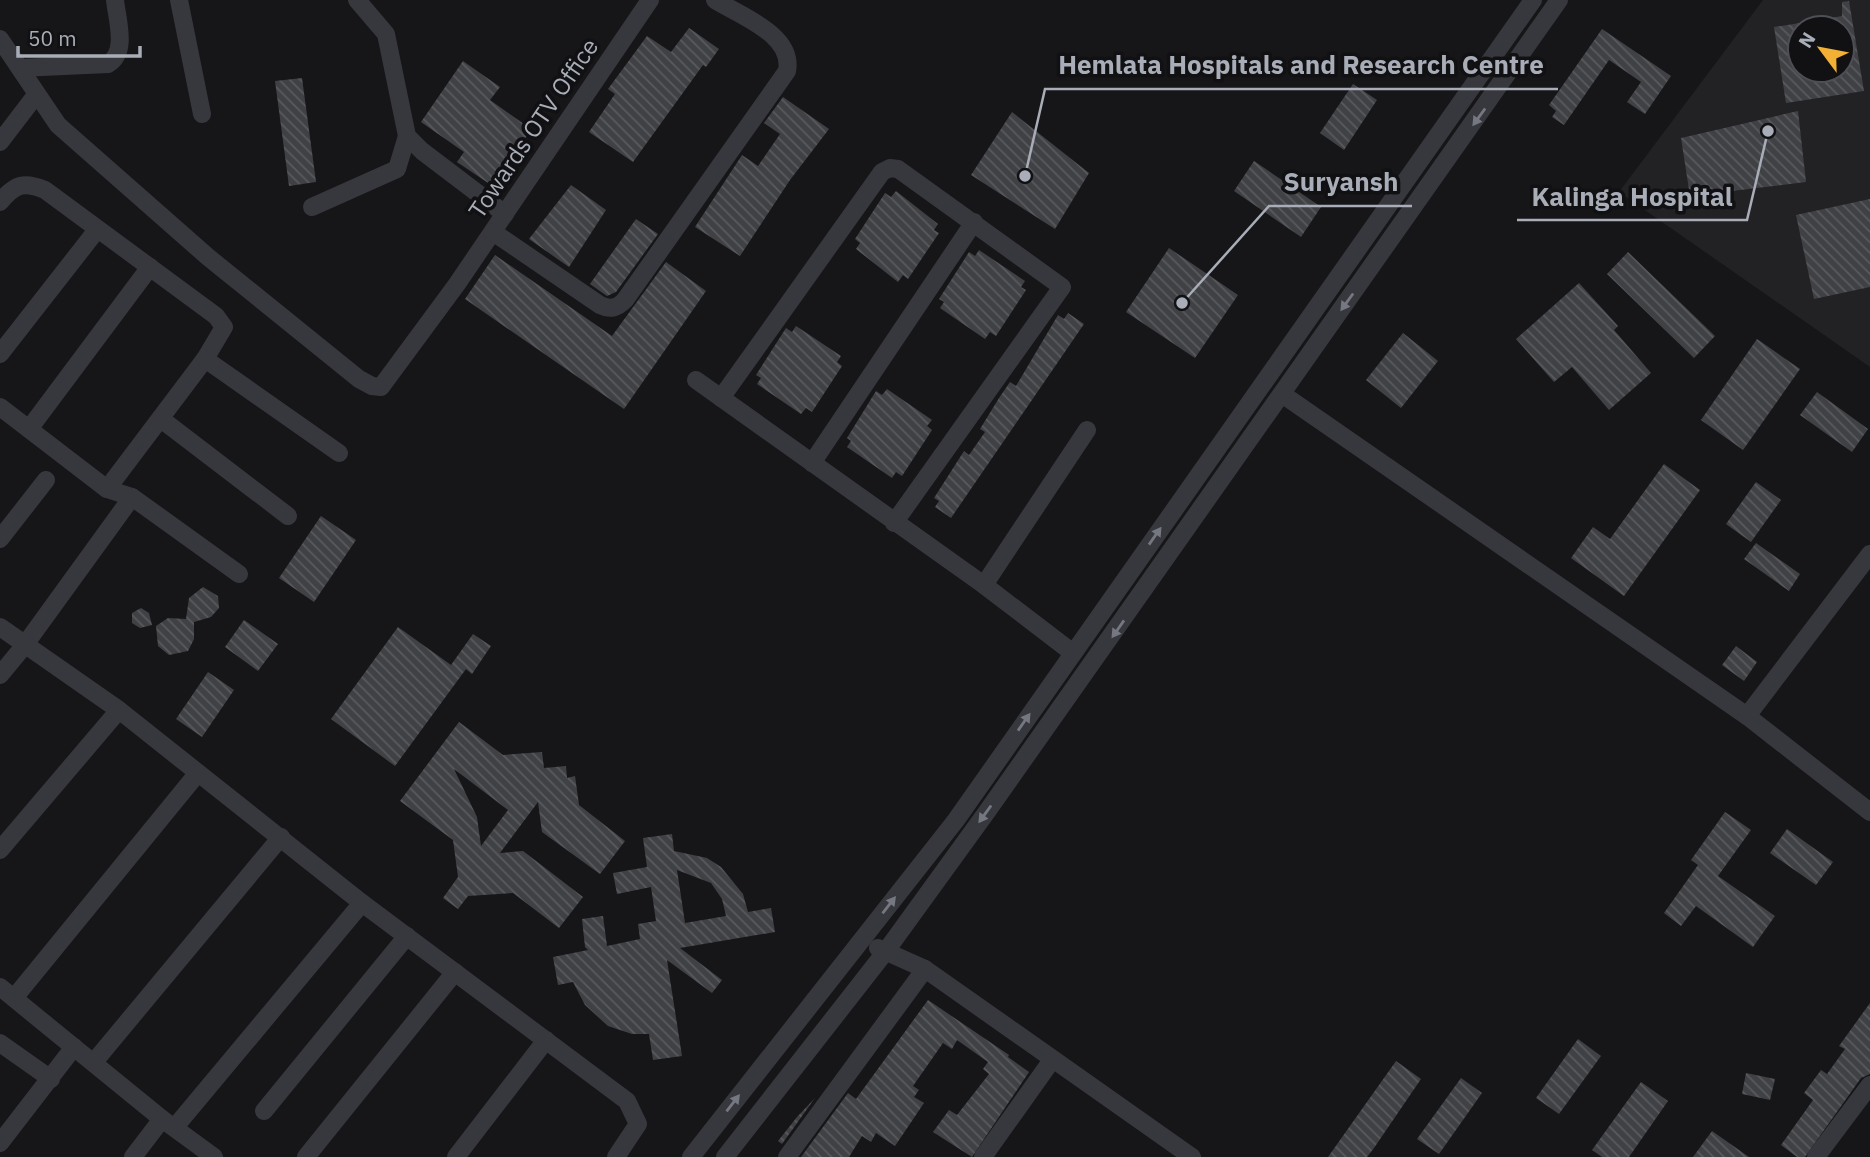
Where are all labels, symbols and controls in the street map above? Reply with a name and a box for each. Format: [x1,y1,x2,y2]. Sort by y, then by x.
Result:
scale bar [18,14,140,58]
north arrow [1786,14,1856,84]
text: 50 m [28,24,77,52]
text: N [1793,28,1820,52]
street label: Towards OTV Office [461,32,605,224]
callout: Hemlata Hospitals and Research Centre [1045,42,1558,89]
text: Hemlata Hospitals and Research Centre [1058,47,1544,81]
one-way arrow [1472,108,1486,126]
callout: Suryansh [1269,159,1412,206]
text: Suryansh [1284,164,1398,198]
callout: Kalinga Hospital [1517,173,1747,220]
text: Kalinga Hospital [1531,179,1733,213]
one-way arrow [1340,293,1355,311]
one-way arrow [1148,527,1162,545]
one-way arrow [1112,619,1125,638]
one-way arrow [1017,713,1030,732]
one-way arrow [979,805,993,823]
one-way arrow [881,897,896,914]
one-way arrow [726,1095,741,1113]

